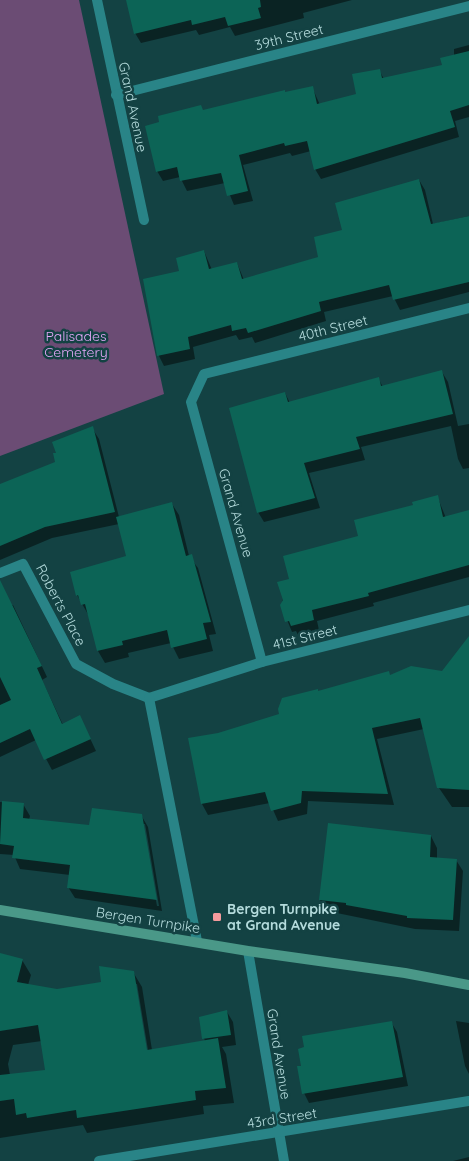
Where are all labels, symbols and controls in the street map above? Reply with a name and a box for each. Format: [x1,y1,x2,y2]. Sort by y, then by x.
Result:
street label: 39th Street [253,20,325,54]
street label: Grand Avenue [115,60,151,154]
street label: 40th Street [297,311,370,345]
park label: Palisades Cemetery [44,327,108,361]
street label: Grand Avenue [215,466,257,560]
street label: Roberts Place [32,561,90,649]
street label: 41st Street [271,620,339,654]
place label: Bergen Turnpike at Grand Avenue [227,900,340,934]
street label: Bergen Turnpike [95,903,201,937]
marker: Bergen Turnpike at Grand Avenue [211,911,223,923]
street label: Grand Avenue [263,1007,295,1101]
street label: 43rd Street [246,1104,318,1132]

